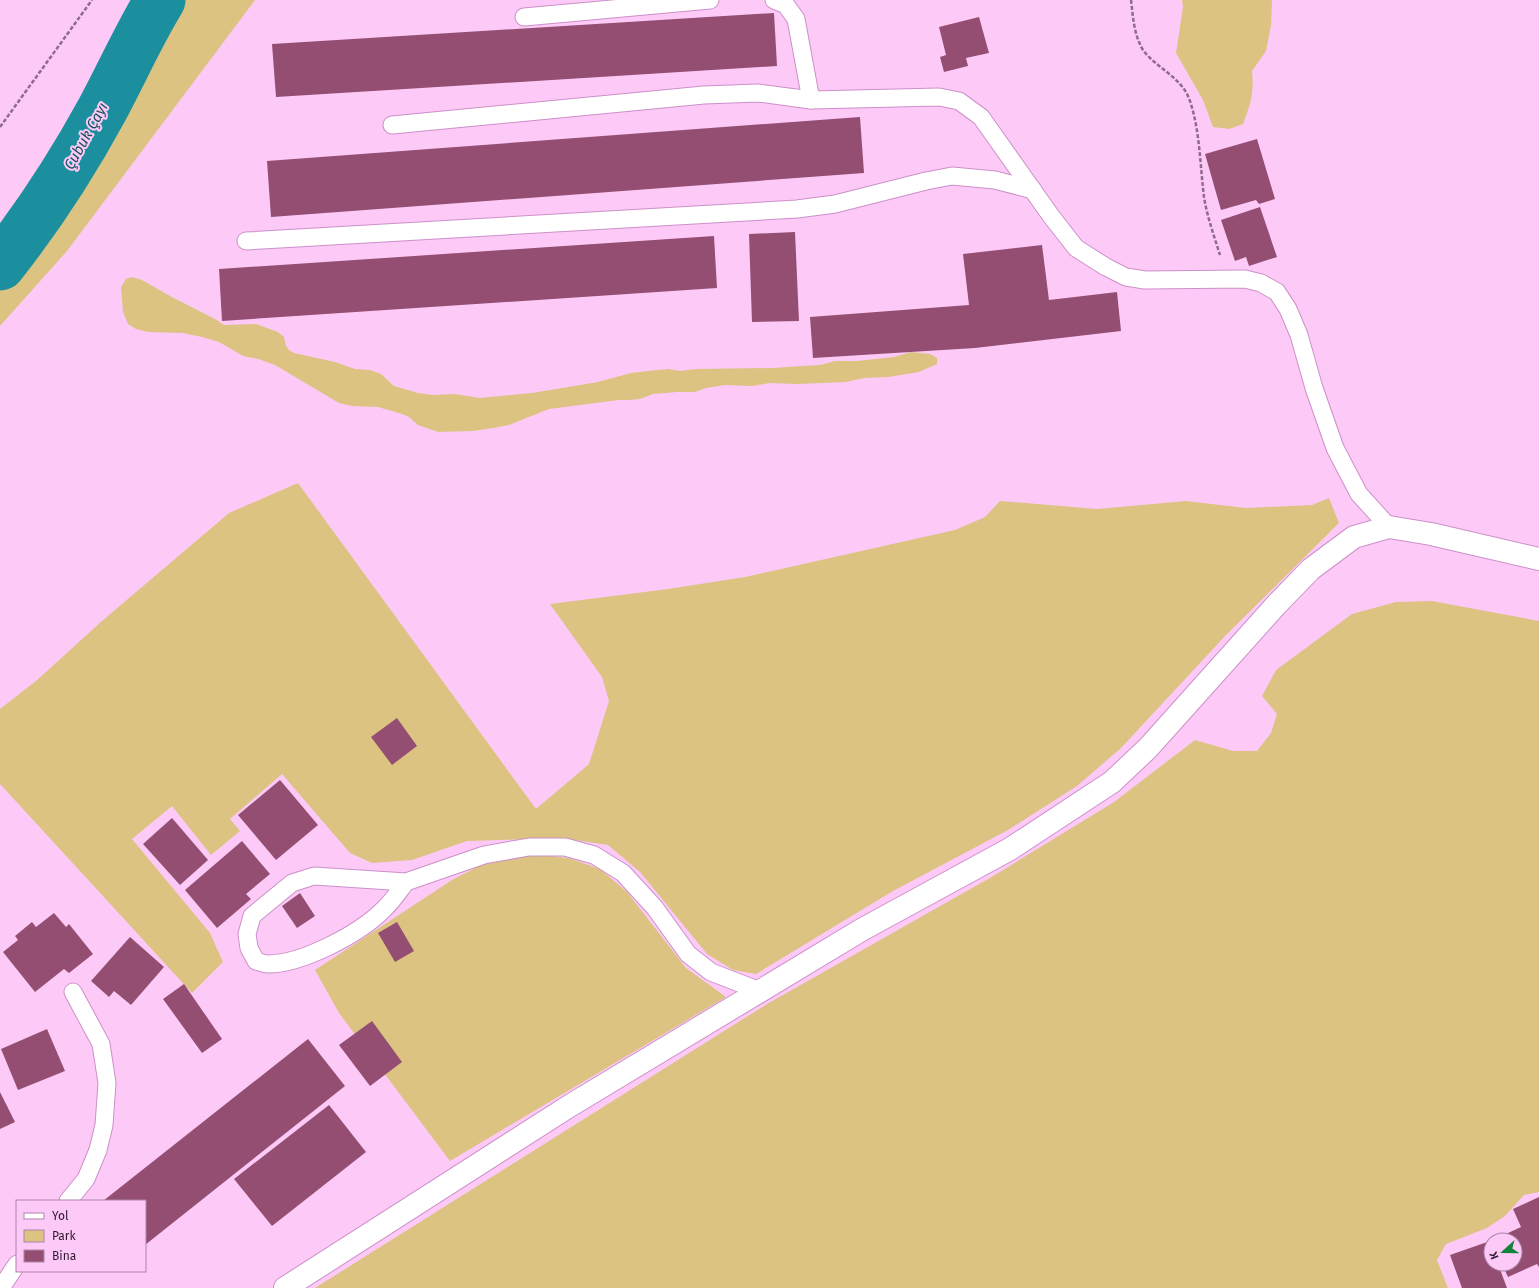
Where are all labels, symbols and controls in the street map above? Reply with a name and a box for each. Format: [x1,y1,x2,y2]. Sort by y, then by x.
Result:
water label: Çubuk Çayı [60,99,112,173]
legend [16,1200,146,1272]
text: Yol [52,1209,69,1223]
text: Park [52,1229,76,1243]
north arrow [1483,1232,1523,1272]
text: Bina [52,1249,76,1263]
text: K [1486,1249,1501,1261]

